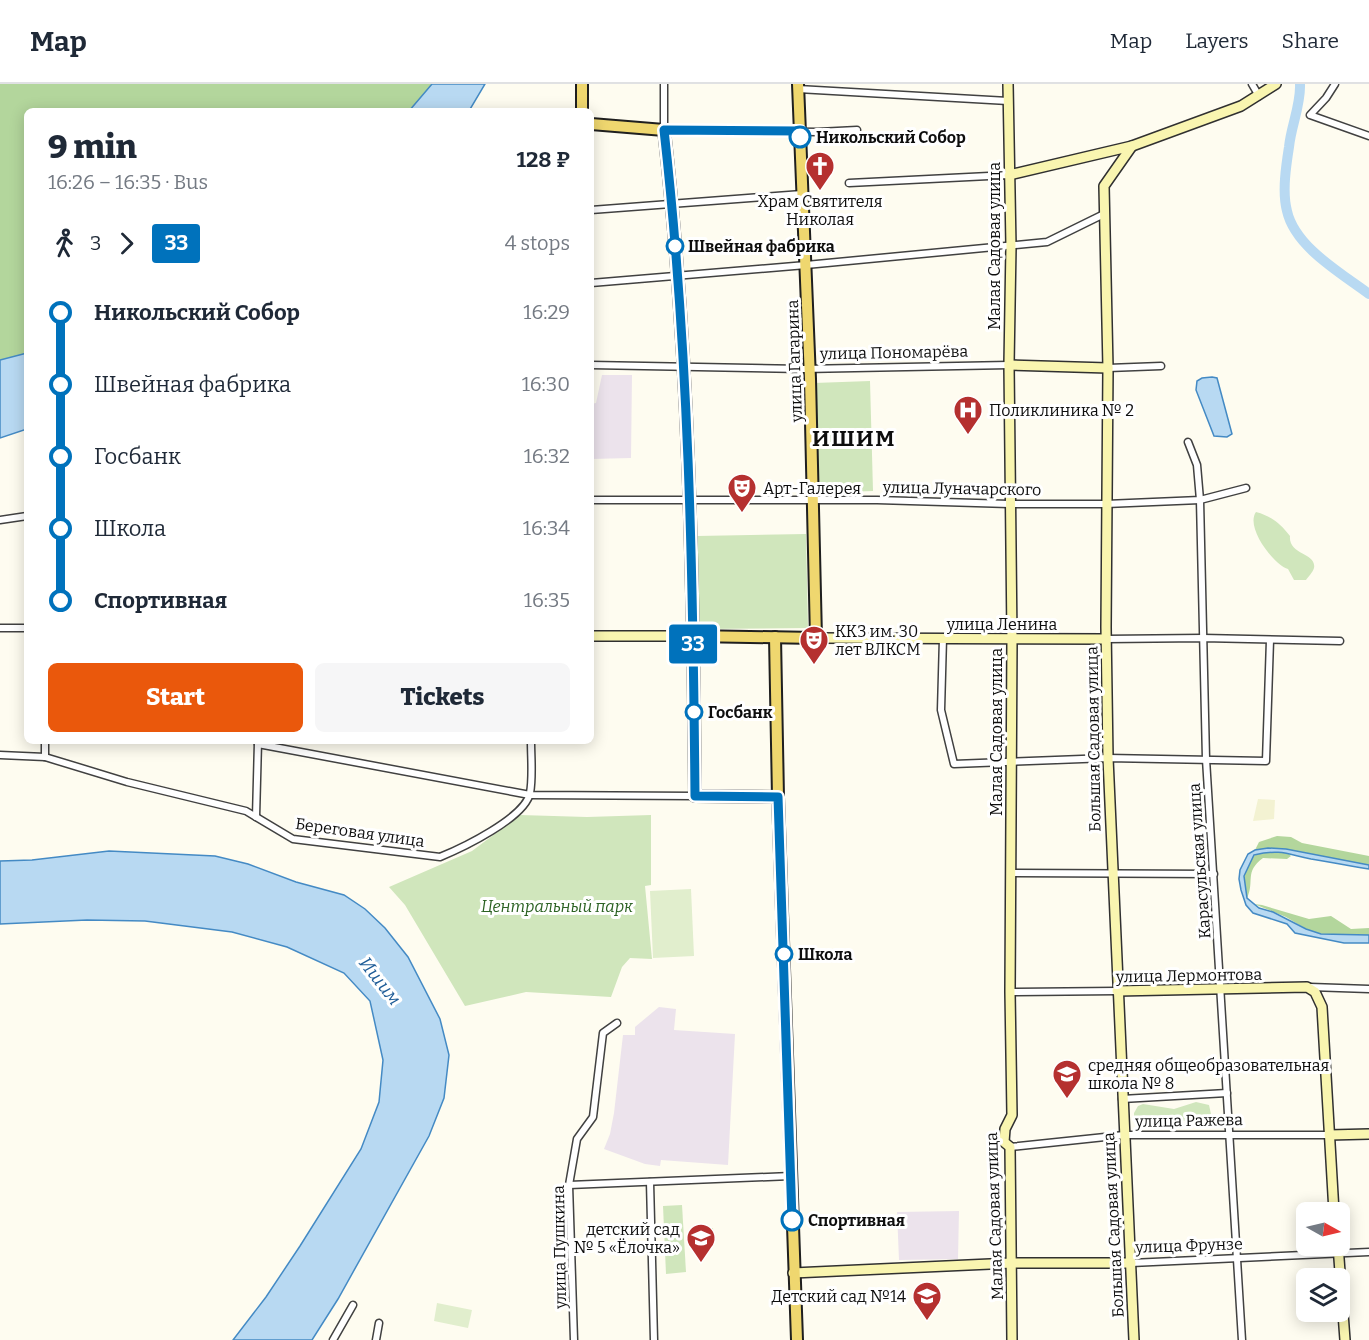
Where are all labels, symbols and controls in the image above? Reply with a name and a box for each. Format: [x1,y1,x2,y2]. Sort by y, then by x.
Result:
text: Map [30,25,87,58]
text: Map [1110,28,1152,54]
text: Layers [1185,28,1249,54]
text: Share [1282,28,1339,54]
marker: Никольский Собор [789,126,811,148]
text: 9 min [48,127,137,167]
place label: Никольский Собор [816,128,966,147]
text: 128 ₽ [516,146,570,173]
church icon: Храм Святителя Николая [804,150,836,192]
street label: Малая Садовая улица [985,162,1004,330]
text: 16:26 – 16:35 · Bus [48,170,208,194]
place label: Храм Святителя Николая [757,192,883,229]
icon: walk [48,227,81,260]
icon: forward [110,227,143,260]
text: 33 [164,230,188,256]
text: 3 [90,231,101,255]
text: 4 stops [505,231,570,255]
marker: Швейная фабрика [666,237,684,255]
place label: Швейная фабрика [688,237,835,256]
text: Никольский Собор [94,299,300,326]
street label: улица Гагарина [783,299,806,423]
text: 16:29 [523,300,570,324]
street label: улица Пономарёва [819,342,969,363]
text: Швейная фабрика [94,371,291,398]
text: 16:30 [522,372,570,396]
hospital icon: Поликлиника № 2 [952,394,984,436]
place label: Поликлиника № 2 [989,401,1134,420]
district label: ИШИМ [812,425,896,452]
text: Госбанк [94,443,181,470]
text: 16:32 [524,444,570,468]
theatre icon: Арт-Галерея [726,472,758,514]
street label: улица Луначарского [882,478,1041,499]
place label: Арт-Галерея [763,479,861,498]
text: Школа [94,515,166,542]
text: 16:34 [523,516,570,540]
text: Спортивная [94,587,227,614]
text: 16:35 [524,588,570,612]
street label: улица Ленина [946,615,1058,634]
place label: ККЗ им. 30 лет ВЛКСМ [835,622,920,659]
line badge: 33 [666,624,720,664]
theatre icon: ККЗ им. 30 лет ВЛКСМ [798,624,830,666]
text: 33 [681,631,705,657]
street label: Большая Садовая улица [1082,646,1105,832]
street label: Малая Садовая улица [987,648,1006,816]
button: Start [48,663,303,732]
button: Tickets [315,663,570,732]
marker: Госбанк [685,703,703,721]
place label: Госбанк [708,703,773,722]
street label: Карасульская улица [1185,782,1214,939]
street label: Береговая улица [294,814,426,851]
park label: Центральный парк [481,897,634,916]
marker: Школа [775,945,793,963]
place label: Школа [798,945,852,964]
water label: Ишим [354,952,406,1010]
street label: улица Лермонтова [1115,965,1263,986]
place label: средняя общеобразовательная школа № 8 [1088,1056,1330,1093]
school or university icon: средняя общеобразовательная школа № 8 [1051,1058,1083,1100]
street label: улица Ражева [1134,1110,1243,1131]
street label: Малая Садовая улица [982,1132,1007,1300]
street label: Большая Садовая улица [1099,1132,1128,1318]
street label: улица Пушкина [549,1185,570,1310]
north arrow [1296,1202,1350,1256]
map controls [1296,1202,1350,1322]
marker: Спортивная [781,1209,803,1231]
place label: Спортивная [808,1211,905,1230]
place label: детский сад № 5 «Ёлочка» [574,1220,680,1257]
school or university icon: детский сад № 5 «Ёлочка» [685,1222,717,1264]
street label: улица Фрунзе [1134,1234,1243,1257]
button: layers [1296,1268,1350,1322]
school or university icon: Детский сад №14 [911,1280,943,1322]
place label: Детский сад №14 [772,1287,907,1306]

